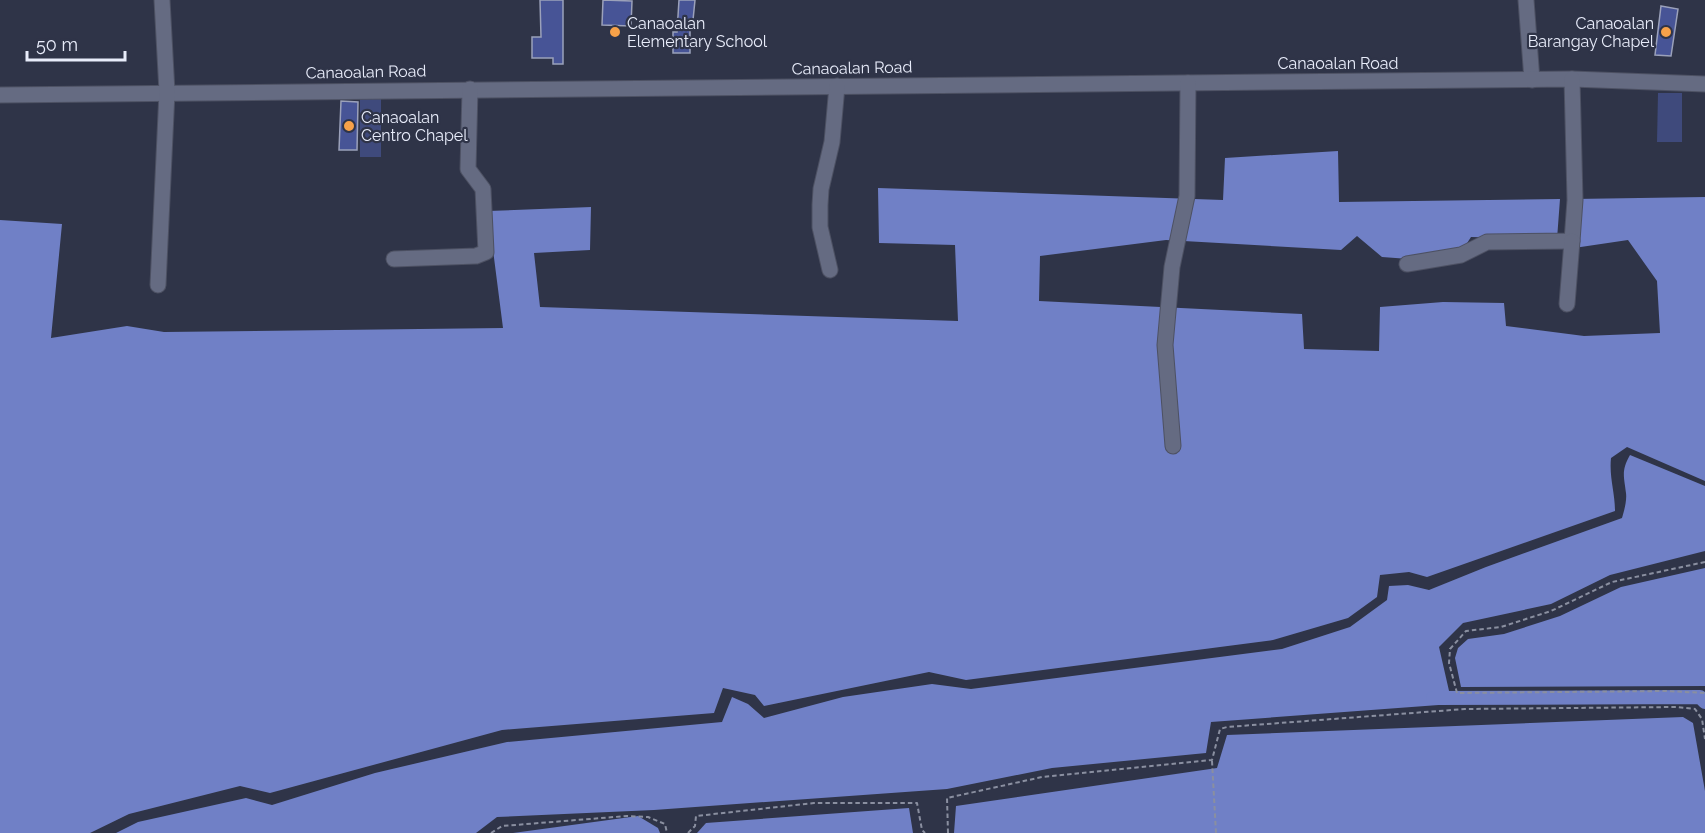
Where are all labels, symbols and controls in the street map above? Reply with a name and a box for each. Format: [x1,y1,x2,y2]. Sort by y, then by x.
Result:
place label: Canaoalan Elementary School [627,14,768,51]
place label: Canaoalan Barangay Chapel [1528,14,1655,51]
scale bar [27,24,124,62]
marker: Canaoalan Elementary School [608,25,622,39]
marker: Canaoalan Barangay Chapel [1659,25,1673,39]
text: 50 m [36,34,78,55]
street label: Canaoalan Road [1278,54,1398,73]
street label: Canaoalan Road [791,57,913,79]
street label: Canaoalan Road [305,61,427,83]
place label: Canaoalan Centro Chapel [361,108,468,145]
marker: Canaoalan Centro Chapel [342,119,356,133]

